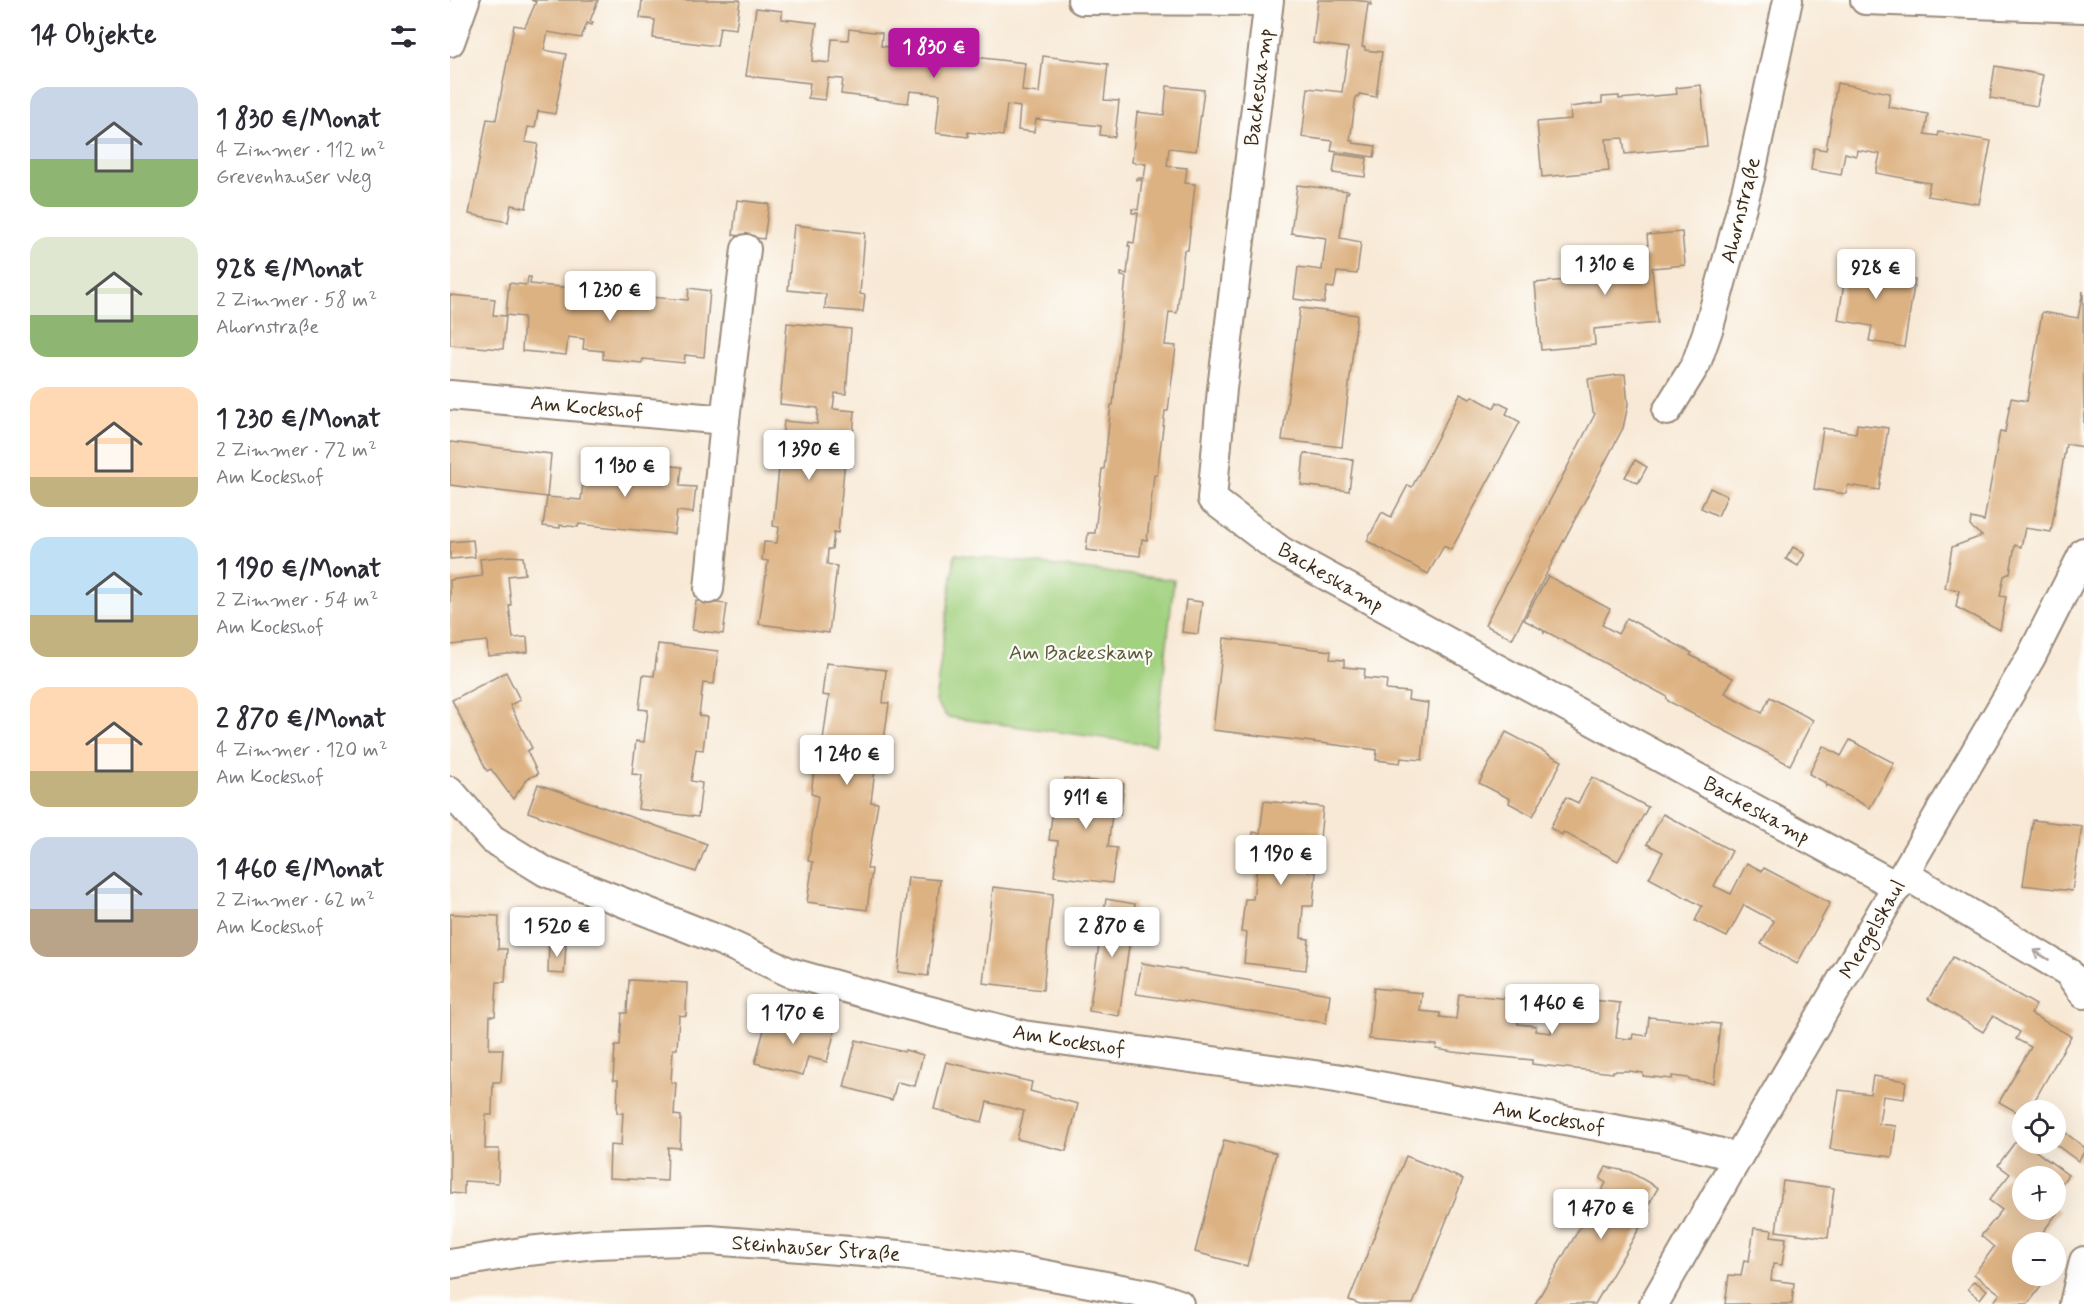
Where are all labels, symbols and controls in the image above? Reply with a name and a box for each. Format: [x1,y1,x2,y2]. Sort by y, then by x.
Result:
text: 14 Objekte [30,19,157,53]
icon: filters [387,20,420,53]
street label: Backeskamp [1238,27,1280,148]
pin: 1 830 € [879,28,989,79]
text: 1 830 € [902,34,966,61]
text: 1 830 €/Monat [216,103,381,137]
icon: home [78,111,150,183]
text: 4 Zimmer · 112 m² [216,137,385,164]
street label: Ahornstraße [1714,154,1768,266]
text: Grevenhauser Weg [216,164,372,191]
pin: 1 310 € [1550,245,1660,296]
pin: 928 € [1834,249,1918,300]
text: 1 310 € [1575,251,1635,278]
text: 928 €/Monat [216,253,364,287]
text: 928 € [1851,255,1901,282]
icon: home [78,261,150,333]
pin: 1 230 € [555,271,665,322]
text: 1 230 € [579,277,641,304]
text: 2 Zimmer · 58 m² [216,287,377,314]
text: Ahornstraße [216,314,319,341]
street label: Am Kockshof [529,389,645,427]
text: 1 230 €/Monat [216,403,381,437]
icon: home [78,411,150,483]
pin: 1 390 € [754,430,864,481]
text: 1 390 € [777,436,841,463]
text: 2 Zimmer · 72 m² [216,437,377,464]
pin: 1 130 € [570,447,680,498]
text: 1 130 € [595,453,655,480]
text: Am Kockshof [216,464,324,491]
street label: Backeskamp [1272,536,1389,620]
text: 1 190 €/Monat [216,553,381,587]
icon: home [78,561,150,633]
text: 2 Zimmer · 54 m² [216,587,378,614]
text: Am Kockshof [216,614,324,641]
park label: Am Backeskamp [1009,639,1153,667]
text: 2 870 €/Monat [216,703,386,737]
icon: home [78,711,150,783]
pin: 1 240 € [792,735,902,786]
text: 4 Zimmer · 120 m² [216,737,388,764]
text: 1 240 € [814,741,880,768]
text: Am Kockshof [216,764,324,791]
street label: Backeskamp [1698,770,1815,852]
pin: 911 € [1044,779,1128,830]
text: 911 € [1064,785,1108,812]
pin: 1 190 € [1226,835,1336,886]
text: 1 190 € [1249,841,1313,868]
text: 1 460 €/Monat [216,853,384,887]
icon: home [78,861,150,933]
street label: Mergelskaul [1833,875,1913,985]
text: 2 Zimmer · 62 m² [216,887,375,914]
pin: 1 520 € [502,907,612,958]
pin: 2 870 € [1057,907,1167,958]
text: 1 520 € [524,913,590,940]
text: 2 870 € [1078,913,1146,940]
text: Am Kockshof [216,914,324,941]
one-way arrow [2033,949,2050,961]
pin: 1 460 € [1497,984,1607,1035]
text: 1 460 € [1519,990,1585,1017]
pin: 1 170 € [738,994,848,1045]
text: 1 170 € [761,1000,825,1027]
street label: Am Kockshof [1011,1018,1127,1064]
street label: Am Kockshof [1491,1094,1607,1142]
map controls [2012,1100,2066,1286]
button: locate [2012,1100,2066,1154]
button: + [2012,1166,2066,1220]
pin: 1 470 € [1546,1189,1656,1240]
text: 1 470 € [1567,1195,1635,1222]
street label: Steinhauser Straße [731,1229,901,1269]
button: − [2012,1232,2066,1286]

